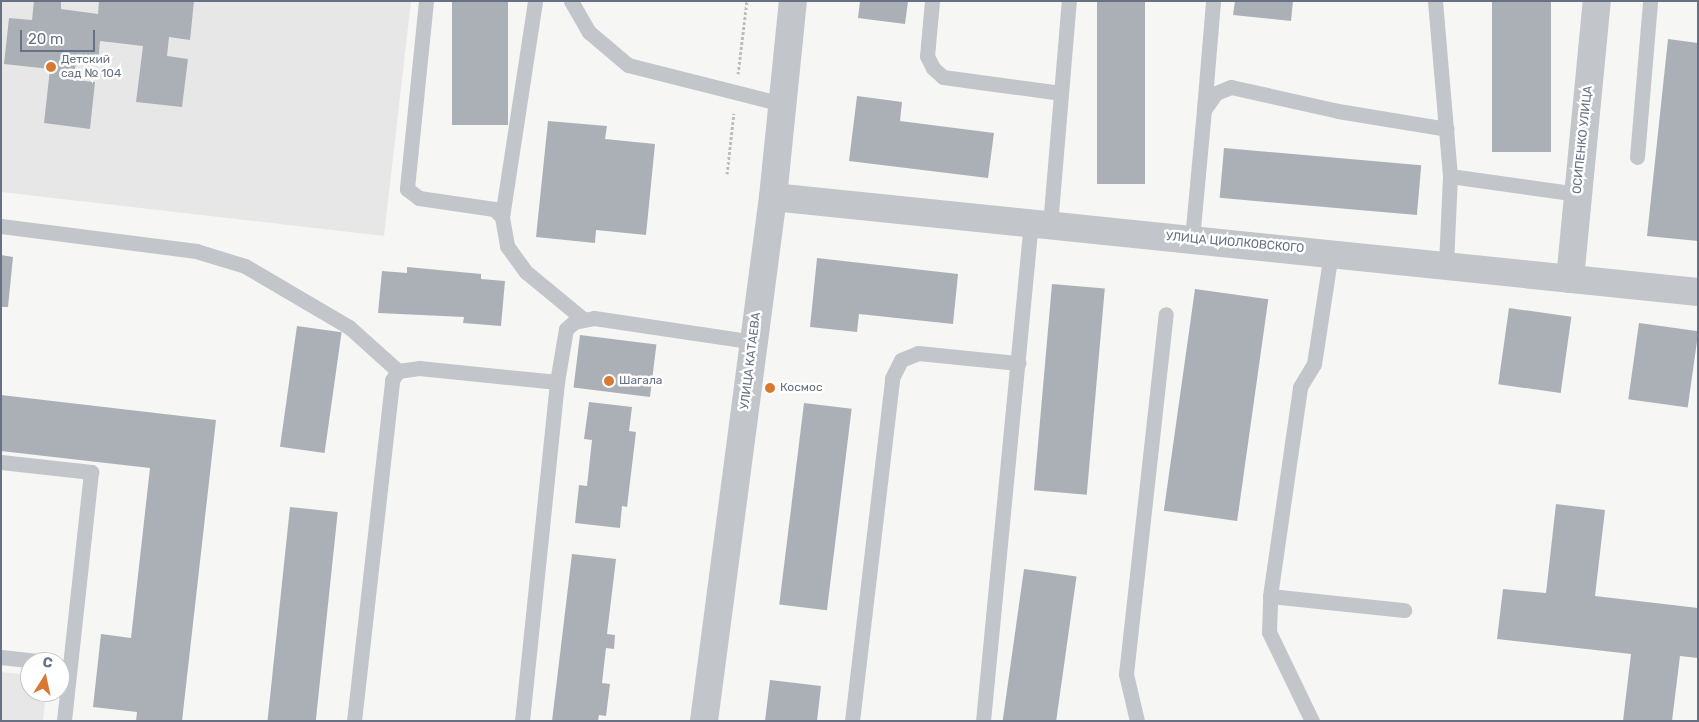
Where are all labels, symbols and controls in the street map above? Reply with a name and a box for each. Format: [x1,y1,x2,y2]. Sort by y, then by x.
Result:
scale bar [22,20,98,52]
text: 20 m [28,30,63,48]
place label: Детский сад № 104 [61,53,121,81]
marker: Детский сад № 104 [45,61,57,73]
street label: ОСИПЕНКО УЛИЦА [1570,85,1596,195]
street label: УЛИЦА ЦИОЛКОВСКОГО [1165,230,1305,256]
street label: УЛИЦА КАТАЕВА [738,312,764,410]
place label: Шагала [619,374,662,388]
marker: Шагала [603,375,615,387]
place label: Космос [780,381,823,395]
marker: Космос [764,382,776,394]
north arrow [20,652,70,702]
text: С [41,653,54,672]

